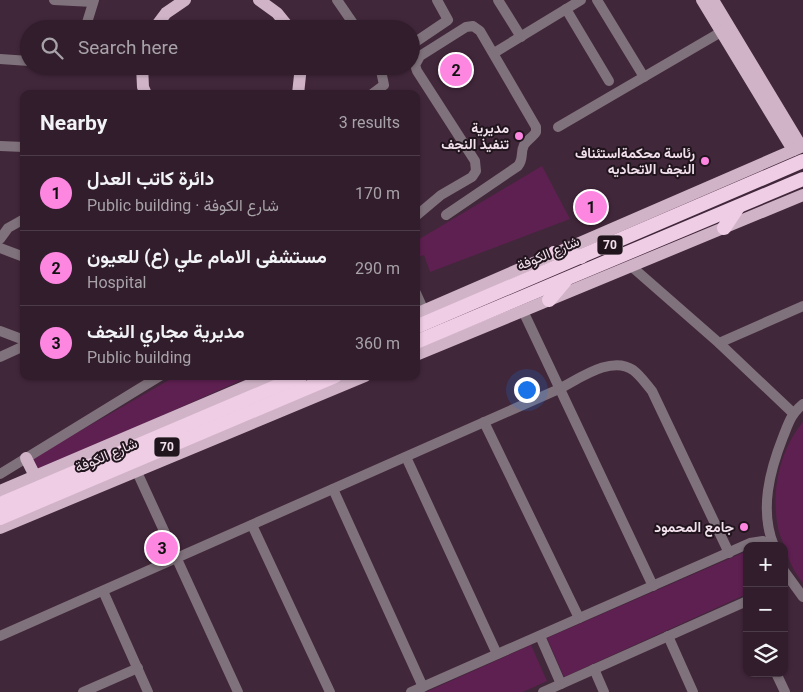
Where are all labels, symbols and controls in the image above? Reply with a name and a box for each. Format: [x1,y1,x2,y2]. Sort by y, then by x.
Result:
search box [20,20,420,75]
icon: search [38,34,66,62]
text: Search here [78,36,178,59]
pin: 2 [440,51,472,89]
text: Nearby [40,111,107,135]
text: 3 results [339,113,400,132]
place label: مديرية تنفيذ النجف [441,120,509,153]
marker: مديرية تنفيذ النجف [513,130,525,142]
place label: رئاسة محكمةاستئناف النجف الاتحاديه [575,145,695,178]
marker: رئاسة محكمةاستئناف النجف الاتحاديه [699,155,711,167]
text: دائرة كاتب العدل [87,167,214,190]
text: 1 [51,184,61,203]
text: 170 m [355,184,400,203]
pin: 1 [575,188,607,226]
text: Public building · شارع الكوفة [87,196,279,215]
street label: شارع الكوفة [515,233,583,276]
road number: 70 [598,236,622,254]
text: مستشفى الامام علي (ع) للعيون [87,245,327,268]
text: 2 [51,259,61,278]
text: 290 m [355,259,400,278]
text: Hospital [87,273,147,292]
text: مديرية مجاري النجف [87,320,244,343]
text: 3 [51,334,61,353]
text: 360 m [355,334,400,353]
text: Public building [87,348,191,367]
your location [514,377,540,403]
street label: شارع الكوفة [73,435,141,478]
road number: 70 [154,438,180,457]
place label: جامع المحمود [654,519,734,537]
marker: جامع المحمود [738,521,750,533]
pin: 3 [146,529,178,567]
map controls [743,542,788,677]
button: + [743,542,788,587]
button: − [743,587,788,632]
button: layers [743,632,788,677]

